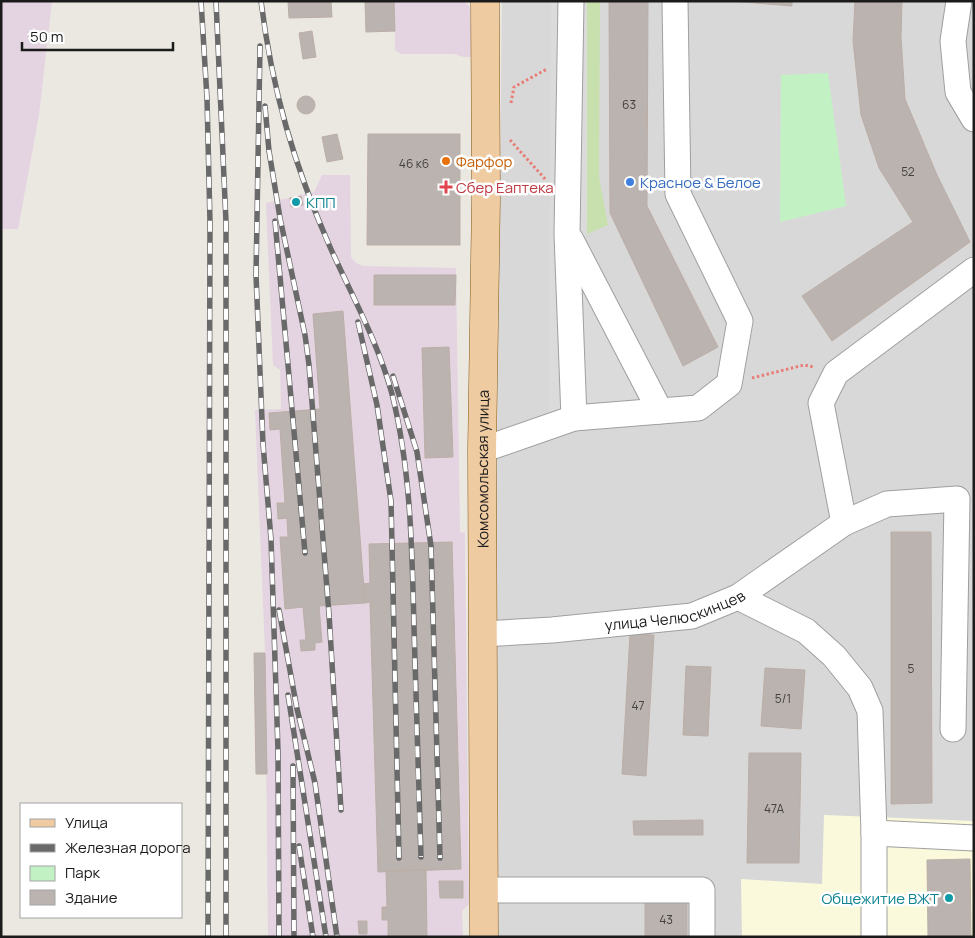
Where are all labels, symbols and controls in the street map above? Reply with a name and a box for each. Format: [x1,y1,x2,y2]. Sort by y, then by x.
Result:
scale bar [22,20,174,52]
text: 50 m [30,26,64,47]
house number: 63 [622,96,636,113]
place label: Фарфор [456,151,513,172]
house number: 46 к6 [399,155,429,172]
marker: Фарфор [440,155,452,167]
house number: 52 [901,163,915,180]
place label: Красное & Белое [640,172,761,193]
marker: Красное & Белое [624,176,636,188]
place label: Сбер Еаптека [456,177,554,198]
marker: Сбер Еаптека [440,181,452,193]
place label: КПП [306,192,336,213]
marker: КПП [290,196,302,208]
street label: Комсомольская улица [471,390,493,548]
street label: улица Челюскинцев [604,585,749,635]
house number: 5 [908,660,915,677]
house number: 5/1 [775,690,791,707]
house number: 47 [631,697,645,714]
house number: 47А [764,800,785,817]
legend [20,803,182,918]
text: Улица [65,812,108,833]
text: Железная дорога [65,837,190,858]
text: Парк [65,862,101,883]
text: Здание [65,887,118,908]
place label: Общежитие ВЖТ [821,888,939,909]
marker: Общежитие ВЖТ [943,892,955,904]
house number: 43 [659,911,673,928]

